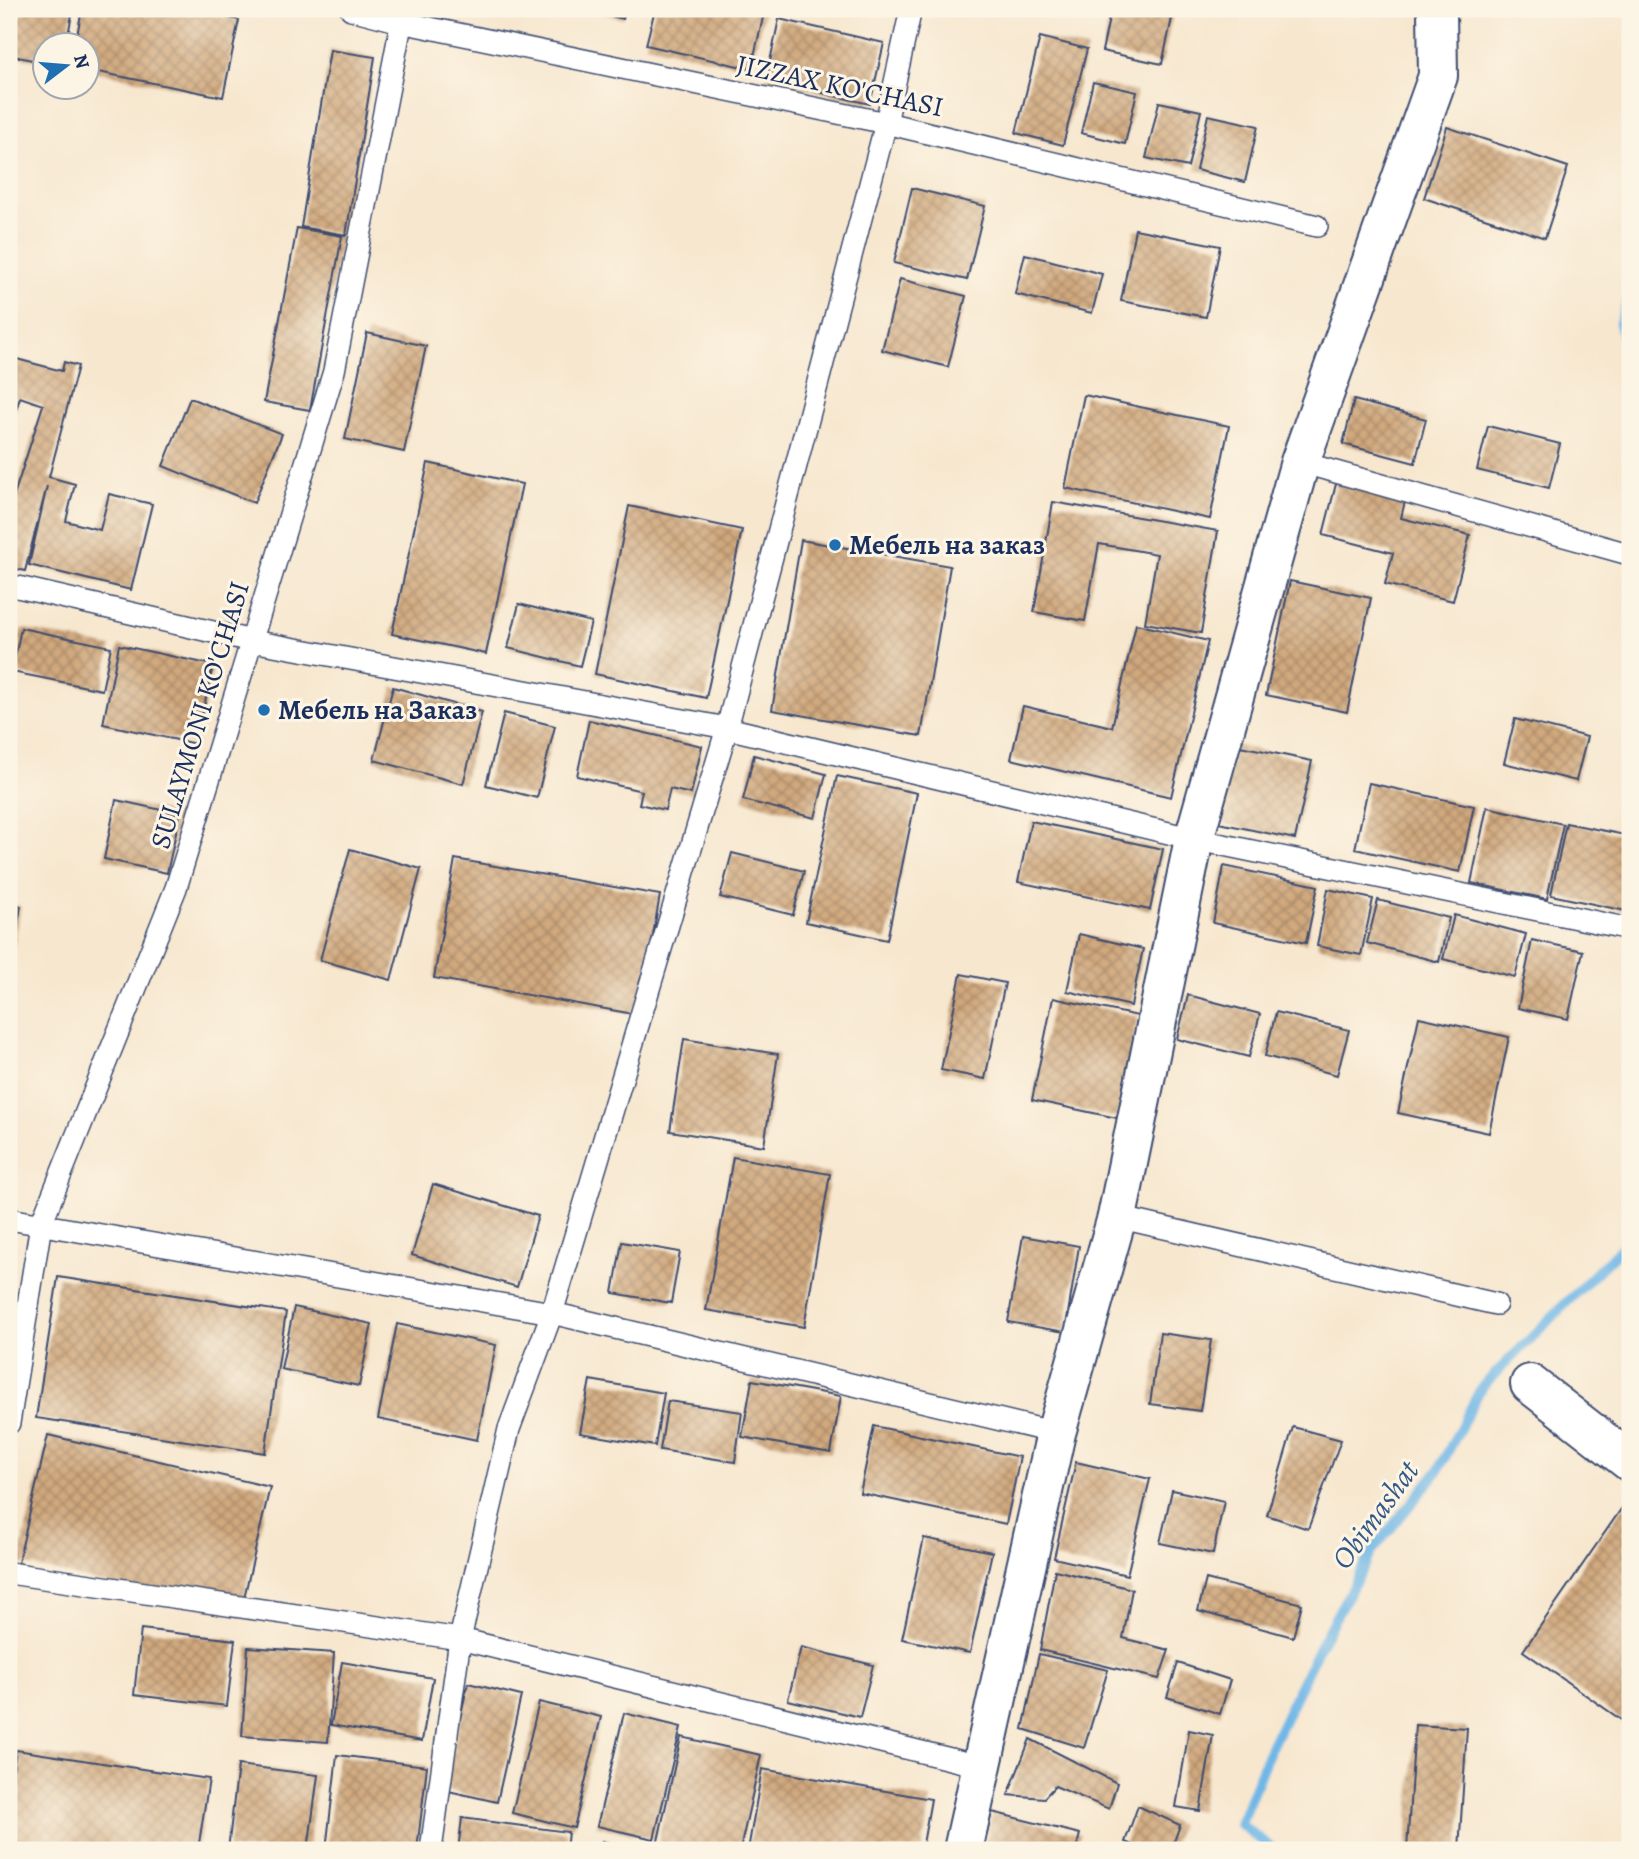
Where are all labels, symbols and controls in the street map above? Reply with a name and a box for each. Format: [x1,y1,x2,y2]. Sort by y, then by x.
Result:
north arrow [32,32,102,102]
street label: JIZZAX KO'CHASI [733,46,947,126]
text: N [67,51,96,72]
place label: Мебель на заказ [849,526,1045,564]
marker: Мебель на заказ [827,537,843,553]
street label: SULAYMONI KO'CHASI [141,577,259,853]
place label: Мебель на Заказ [278,691,477,729]
marker: Мебель на Заказ [256,702,272,718]
water label: Obimashat [1322,1452,1429,1577]

